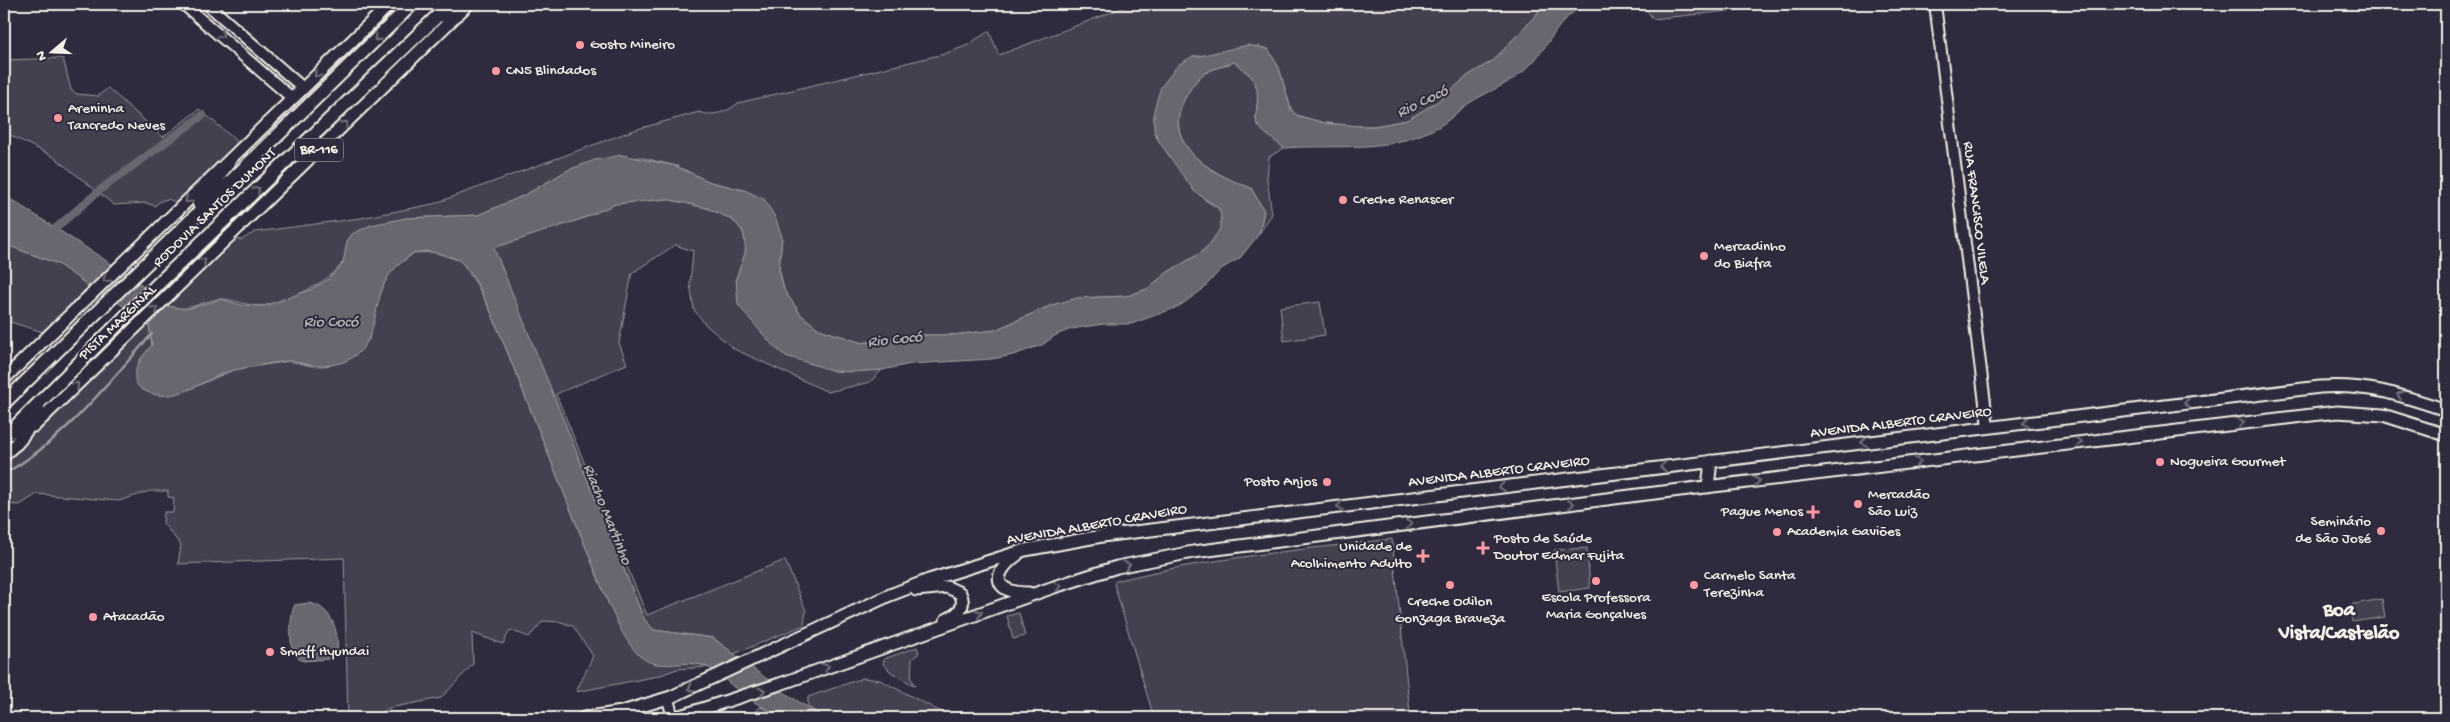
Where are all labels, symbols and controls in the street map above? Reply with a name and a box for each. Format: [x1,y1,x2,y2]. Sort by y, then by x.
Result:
north arrow [28,28,78,78]
one-way arrow [215,29,224,38]
one-way arrow [374,32,383,41]
place label: Gosto Mineiro [590,36,675,54]
marker: Gosto Mineiro [574,39,586,51]
text: N [33,48,52,63]
place label: CN5 Blindados [506,62,596,80]
marker: CN5 Blindados [490,65,502,77]
one-way arrow [314,68,323,77]
water label: Rio Cocó [1394,82,1452,124]
place label: Areninha Tancredo Neves [67,100,165,135]
marker: Areninha Tancredo Neves [52,112,64,124]
one-way arrow [339,121,348,130]
road number: BR-116 [295,138,343,162]
street label: RUA FRANCISCO VILELA [1958,141,1994,287]
street label: RODOVIA SANTOS DUMONT [150,144,281,272]
one-way arrow [251,187,260,196]
place label: Creche Renascer [1353,191,1455,209]
one-way arrow [185,194,194,203]
marker: Creche Renascer [1337,194,1349,206]
place label: Mercadinho do Biafra [1714,238,1786,273]
marker: Mercadinho do Biafra [1698,250,1710,262]
one-way arrow [197,258,206,267]
one-way arrow [103,273,112,282]
street label: PISTA MARGINAL [75,281,161,365]
one-way arrow [149,306,158,315]
water label: Rio Cocó [304,314,359,333]
water label: Rio Cocó [867,329,924,353]
one-way arrow [70,382,79,391]
one-way arrow [2396,391,2405,401]
one-way arrow [2183,397,2191,408]
street label: AVENIDA ALBERTO CRAVEIRO [1809,403,1993,443]
one-way arrow [2021,417,2029,428]
one-way arrow [2237,418,2245,429]
one-way arrow [1860,436,1868,447]
one-way arrow [2076,437,2084,448]
street label: AVENIDA ALBERTO CRAVEIRO [1407,452,1591,492]
place label: Nogueira Gourmet [2170,453,2287,471]
marker: Nogueira Gourmet [2154,456,2166,468]
one-way arrow [1914,457,1922,468]
one-way arrow [1659,461,1667,472]
water label: Riacho Martinho [577,462,635,569]
place label: Posto Anjos [1243,473,1317,491]
marker: Posto Anjos [1321,476,1333,488]
one-way arrow [1752,477,1761,487]
one-way arrow [1497,481,1505,492]
place label: Mercadão São Luiz [1868,486,1930,521]
marker: Mercadão São Luiz [1852,498,1864,510]
one-way arrow [1567,499,1575,510]
street label: AVENIDA ALBERTO CRAVEIRO [1005,500,1189,550]
one-way arrow [1336,500,1344,511]
place label: Pague Menos [1720,503,1803,521]
marker: Pague Menos [1807,506,1819,518]
place label: Seminário de São José [2295,513,2371,548]
one-way arrow [1406,519,1414,530]
place label: Academia Gaviões [1787,523,1901,541]
marker: Seminário de São José [2375,525,2387,537]
marker: Academia Gaviões [1771,526,1783,538]
place label: Posto de Saúde Doutor Edmar Fujita [1493,530,1625,565]
place label: Unidade de Acolhimento Adulto [1291,538,1412,573]
marker: Posto de Saúde Doutor Edmar Fujita [1476,541,1490,555]
marker: Unidade de Acolhimento Adulto [1416,549,1430,563]
one-way arrow [1123,560,1132,571]
place label: Carmelo Santa Terezinha [1703,567,1796,602]
marker: Escola Professora Maria Gonçalves [1590,575,1602,587]
marker: Creche Odilon Gonzaga Braveza [1444,579,1456,591]
marker: Carmelo Santa Terezinha [1688,579,1700,591]
one-way arrow [1053,582,1061,592]
place label: Escola Professora Maria Gonçalves [1541,589,1651,624]
place label: Creche Odilon Gonzaga Braveza [1395,593,1506,628]
district label: Boa Vista/Castelão [2278,600,2400,646]
place label: Atacadão [103,608,165,626]
one-way arrow [974,609,983,619]
marker: Atacadão [87,611,99,623]
place label: Smaff Hyundai [280,643,369,661]
marker: Smaff Hyundai [264,646,276,658]
one-way arrow [821,663,830,673]
one-way arrow [688,682,697,692]
one-way arrow [757,687,766,697]

